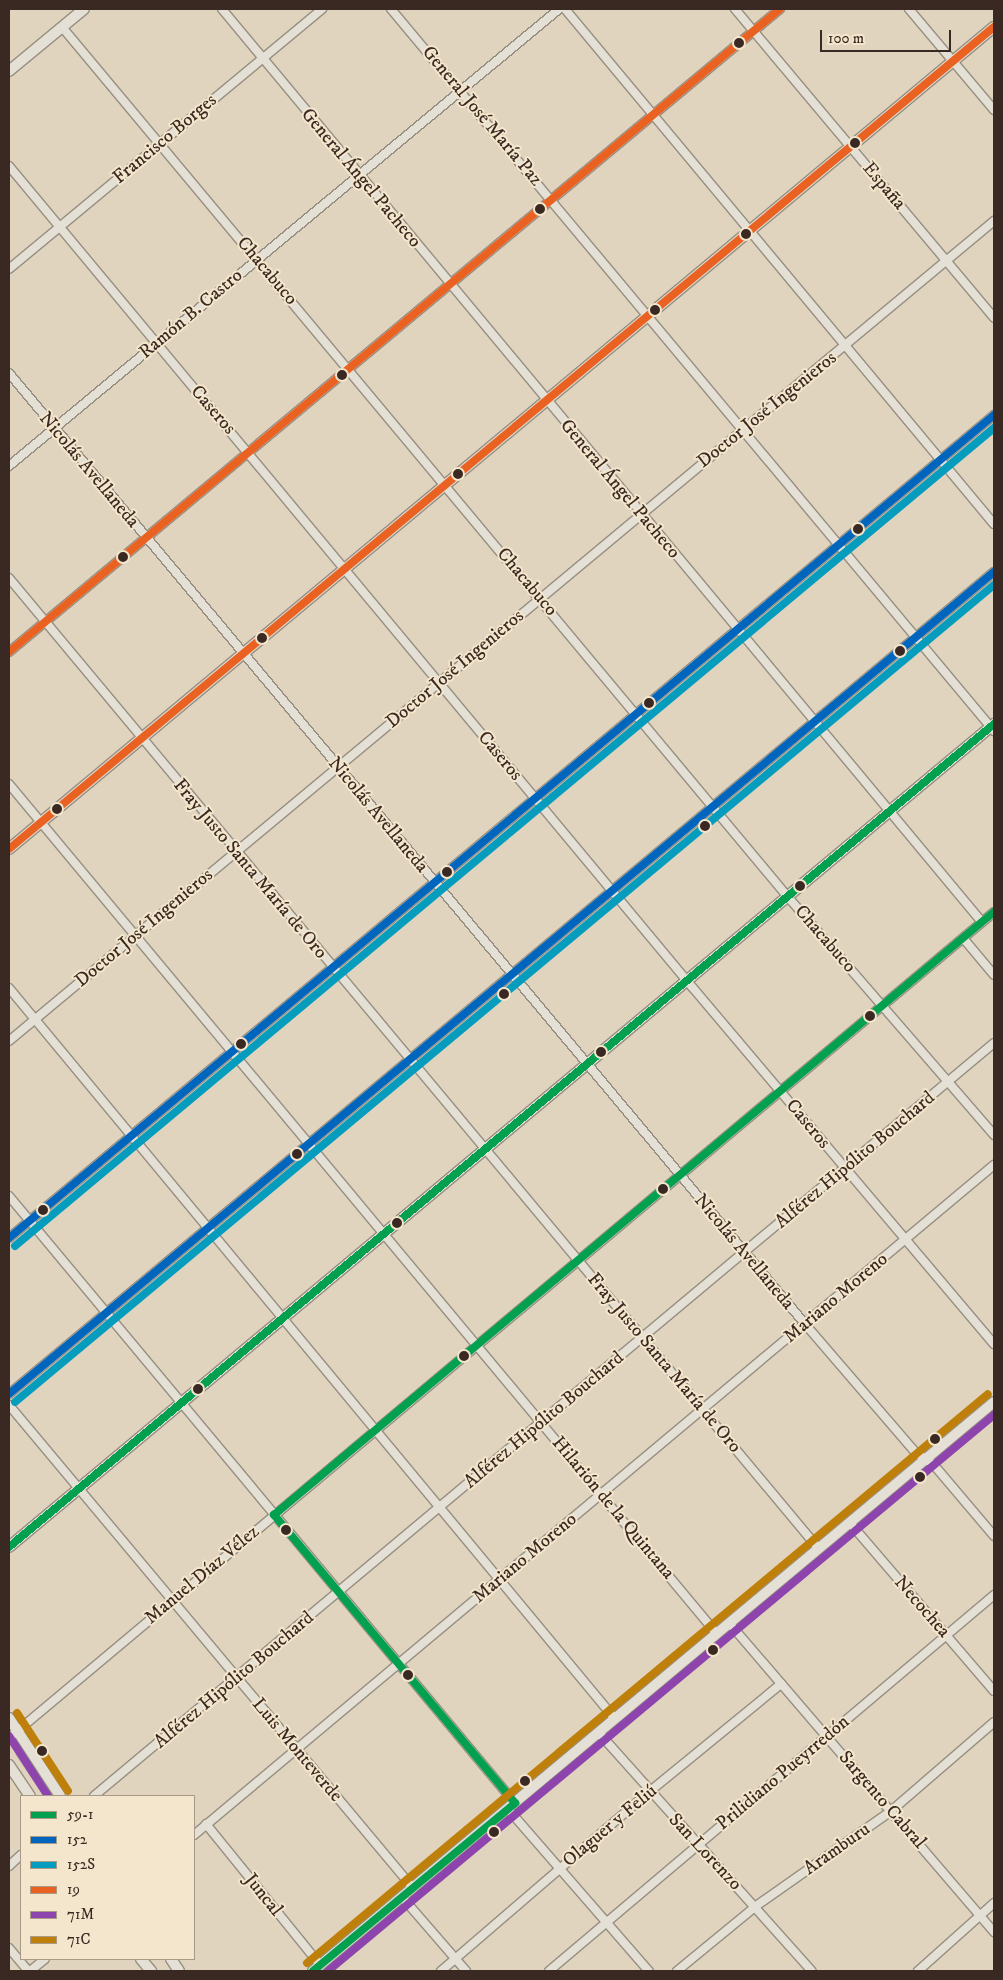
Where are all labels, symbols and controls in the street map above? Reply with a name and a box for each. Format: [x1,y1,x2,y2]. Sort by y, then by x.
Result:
scale bar [823,20,954,52]
text: 100 m [828,29,864,48]
unlabelled marker [734,38,744,48]
street label: General José María Paz [417,41,547,191]
street label: Francisco Borges [109,89,221,189]
street label: General Ángel Pacheco [296,104,426,252]
unlabelled marker [850,138,860,148]
street label: España [857,157,911,215]
unlabelled marker [535,204,545,214]
unlabelled marker [741,229,751,239]
street label: Chacabuco [232,232,302,310]
street label: Ramón B. Castro [135,264,247,364]
unlabelled marker [650,305,660,315]
street label: Doctor José Ingenieros [693,347,841,473]
unlabelled marker [337,370,347,380]
street label: Caseros [186,381,240,439]
street label: Nicolás Avellaneda [34,407,144,533]
street label: General Ángel Pacheco [555,415,685,563]
unlabelled marker [453,469,463,479]
unlabelled marker [853,524,863,534]
street label: Chacabuco [492,543,562,621]
unlabelled marker [118,552,128,562]
street label: Doctor José Ingenieros [381,605,529,733]
unlabelled marker [257,633,267,643]
unlabelled marker [895,646,905,656]
unlabelled marker [644,698,654,708]
street label: Caseros [473,727,527,785]
street label: Nicolás Avellaneda [323,752,433,878]
street label: Fray Justo Santa María de Oro [168,774,332,964]
unlabelled marker [52,804,62,814]
unlabelled marker [700,821,710,831]
street label: Doctor José Ingenieros [70,864,218,992]
unlabelled marker [442,867,452,877]
unlabelled marker [795,881,805,891]
street label: Chacabuco [789,900,861,978]
unlabelled marker [499,989,509,999]
unlabelled marker [865,1011,875,1021]
unlabelled marker [236,1039,246,1049]
unlabelled marker [596,1047,606,1057]
street label: Alférez Hipólito Bouchard [770,1086,940,1234]
street label: Caseros [781,1095,835,1153]
unlabelled marker [292,1149,302,1159]
unlabelled marker [658,1184,668,1194]
street label: Nicolás Avellaneda [689,1189,799,1315]
unlabelled marker [38,1205,48,1215]
unlabelled marker [392,1218,402,1228]
street label: Mariano Moreno [779,1248,893,1348]
street label: Fray Justo Santa María de Oro [582,1268,746,1458]
street label: Alférez Hipólito Bouchard [459,1346,629,1494]
unlabelled marker [459,1351,469,1361]
unlabelled marker [193,1384,203,1394]
street label: Hilarión de la Quintana [547,1432,679,1584]
unlabelled marker [930,1434,940,1444]
unlabelled marker [915,1472,925,1482]
street label: Mariano Moreno [468,1508,582,1608]
street label: Manuel Díaz Vélez [140,1521,264,1629]
unlabelled marker [281,1525,291,1535]
street label: Necochea [889,1571,955,1643]
street label: Alférez Hipólito Bouchard [149,1606,319,1754]
unlabelled marker [708,1645,718,1655]
unlabelled marker [403,1670,413,1680]
street label: Luis Monteverde [247,1693,347,1807]
street label: Prilidiano Pueyrredón [712,1711,854,1835]
unlabelled marker [37,1746,47,1756]
street label: Sargento Cabral [833,1747,931,1853]
unlabelled marker [520,1776,530,1786]
street label: Olaguer y Feliú [558,1780,662,1872]
legend [20,1795,195,1960]
text: 59-1 [67,1805,94,1824]
street label: San Lorenzo [664,1809,746,1895]
street label: Aramburu [799,1818,875,1880]
unlabelled marker [489,1827,499,1837]
text: 152 [67,1830,87,1849]
text: 152S [67,1855,95,1874]
street label: Juncal [239,1869,287,1921]
text: 19 [67,1880,80,1899]
text: 71M [67,1905,94,1924]
text: 71C [67,1930,90,1949]

